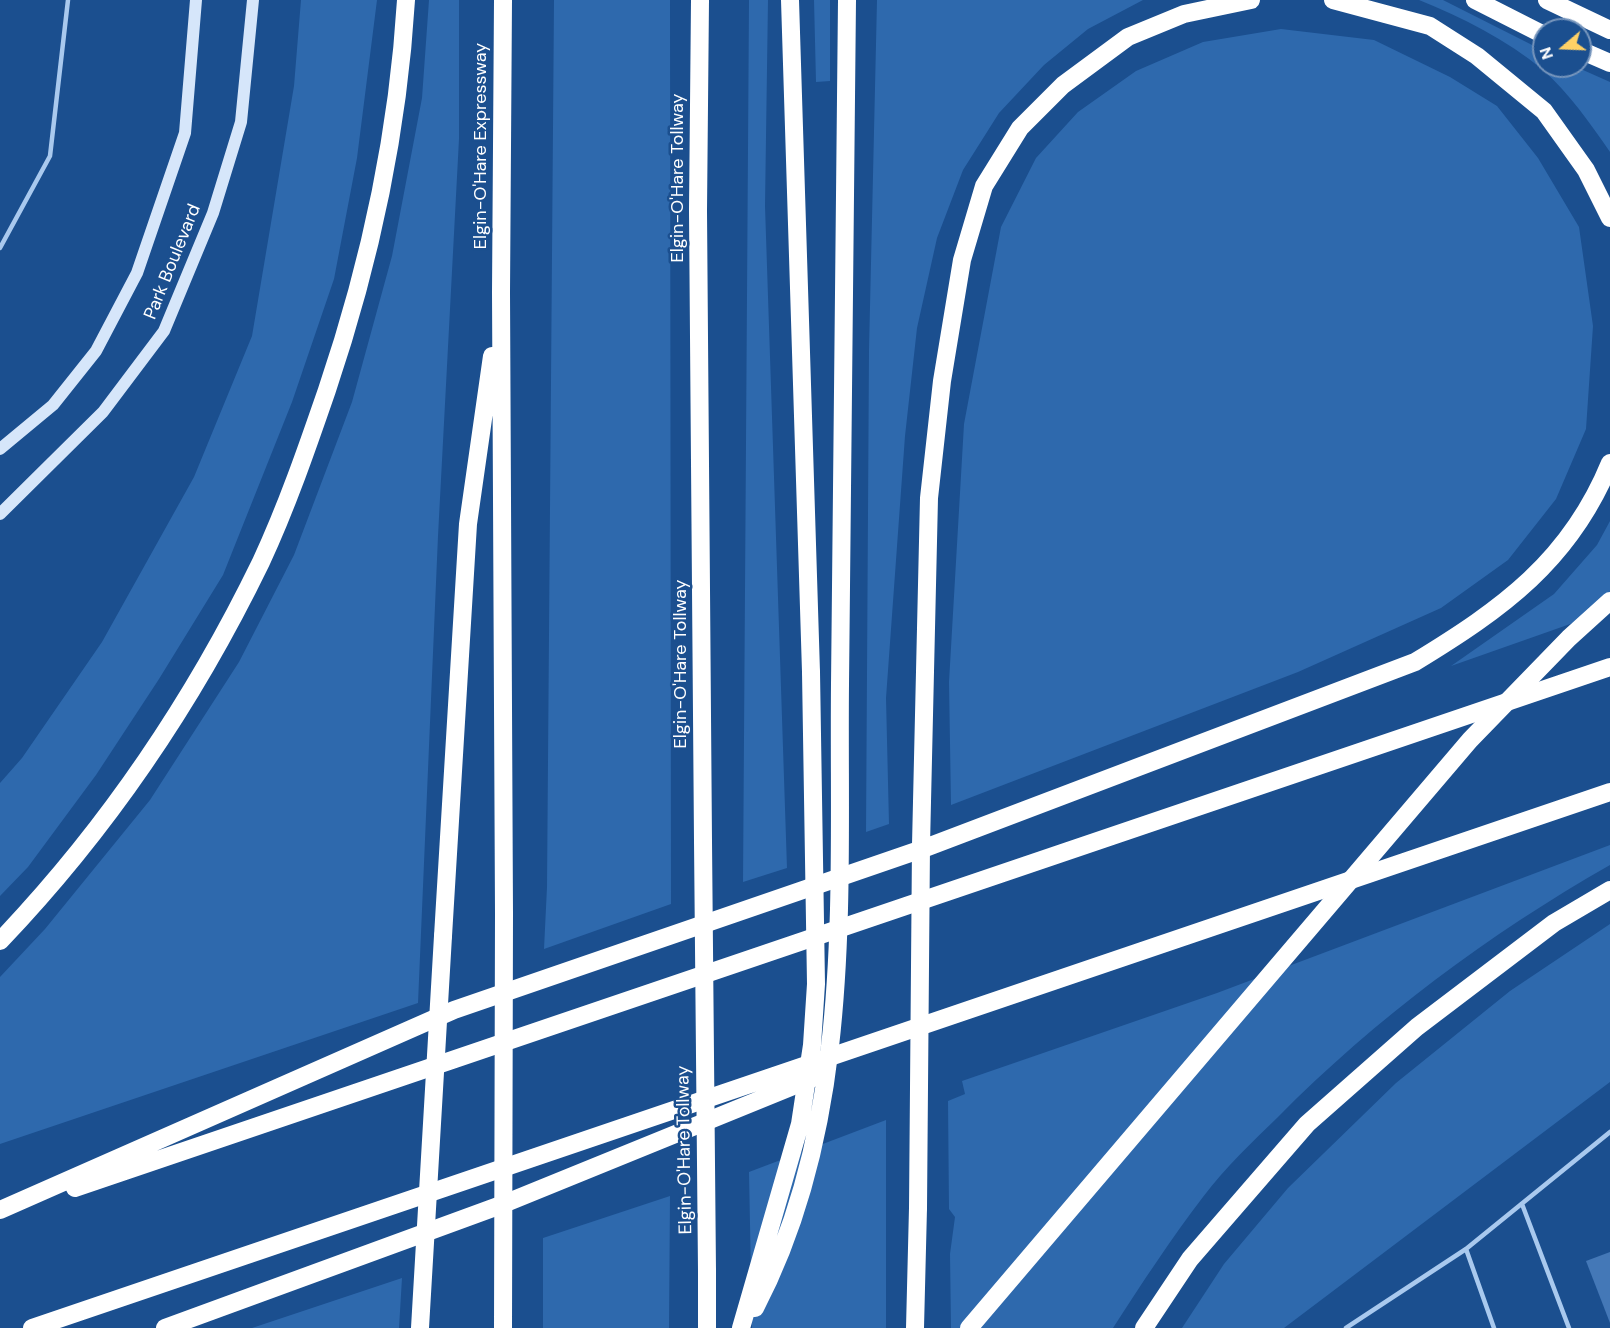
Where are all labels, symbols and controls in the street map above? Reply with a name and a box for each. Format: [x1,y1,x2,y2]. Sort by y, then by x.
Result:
north arrow [1532,18,1592,78]
street label: Elgin-O'Hare Expressway [470,43,492,249]
text: N [1535,44,1558,62]
street label: Elgin-O'Hare Tollway [667,94,689,262]
street label: Park Boulevard [140,201,206,323]
street label: Elgin-O'Hare Tollway [670,580,692,748]
street label: Elgin-O'Hare Tollway [673,1065,697,1235]

